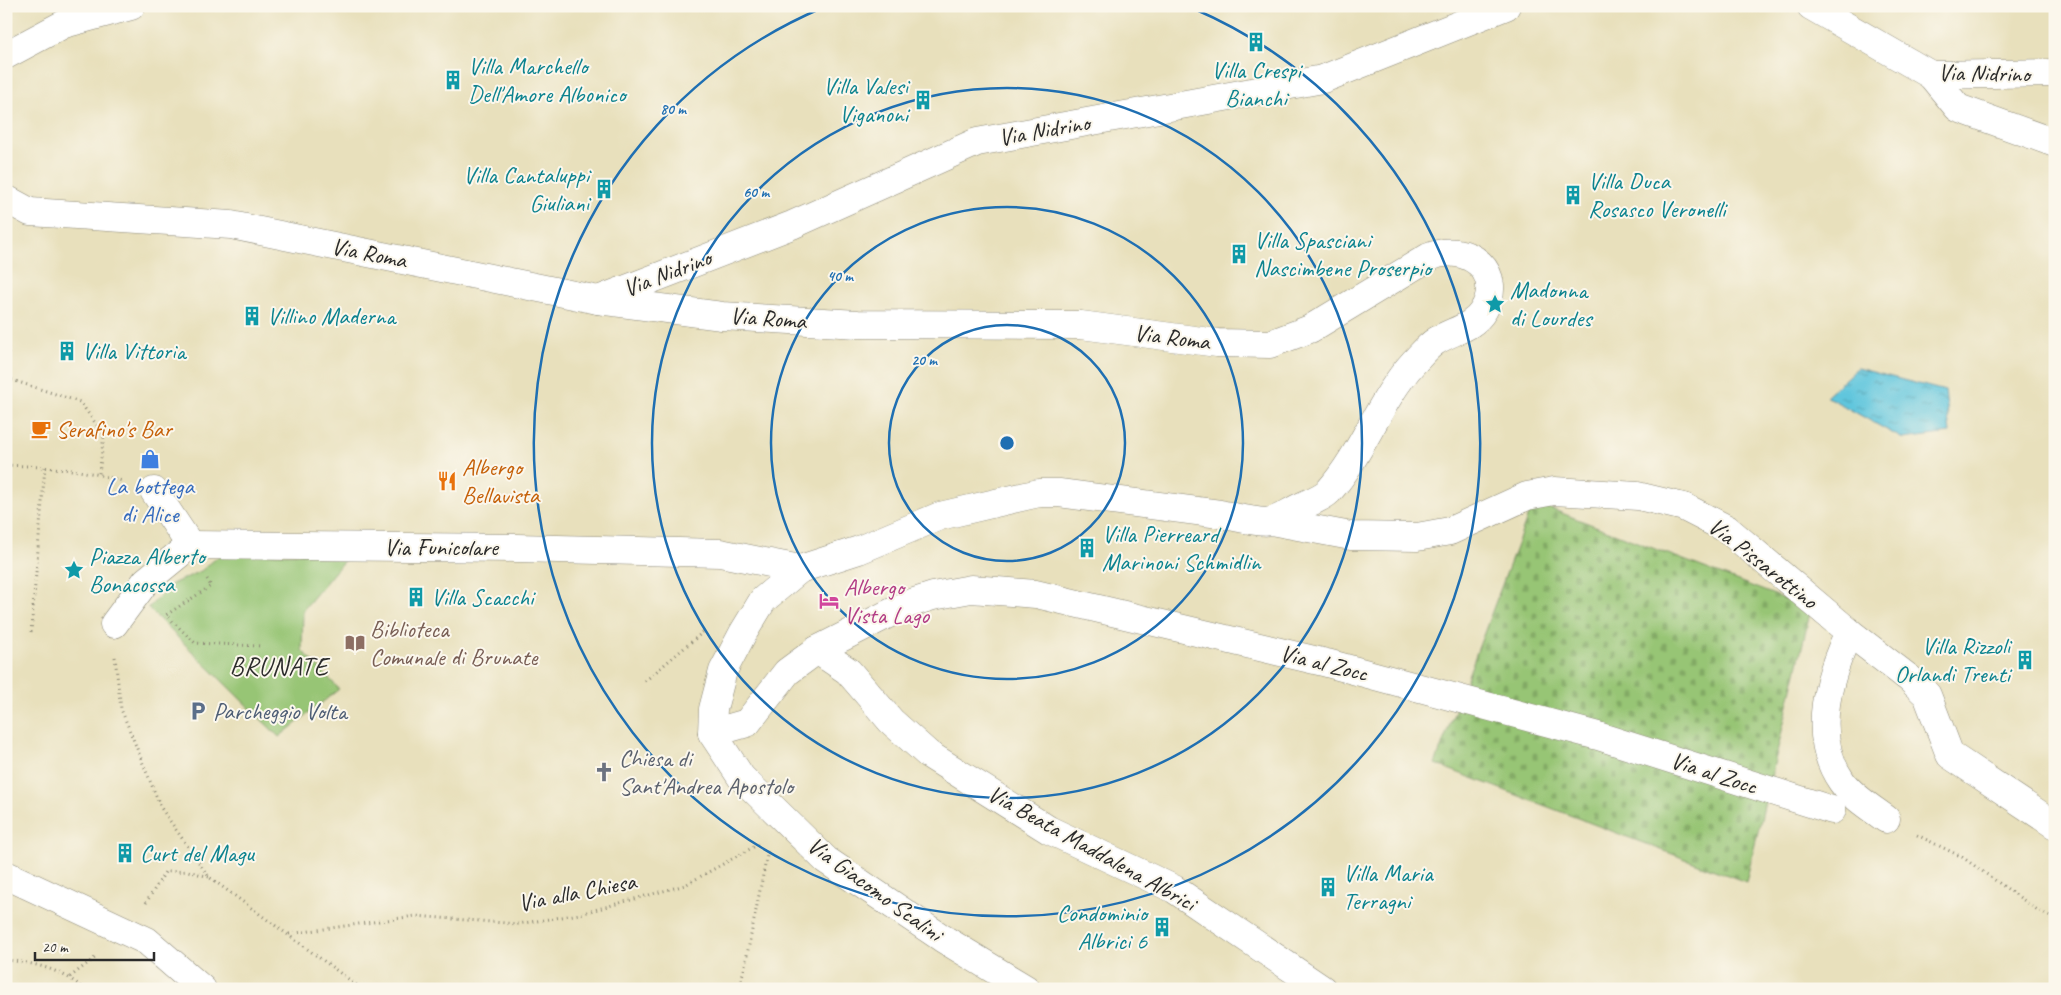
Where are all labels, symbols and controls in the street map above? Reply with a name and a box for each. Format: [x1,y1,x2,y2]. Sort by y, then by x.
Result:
building icon: Villa Crespi Bianchi [1245,31,1267,53]
place label: Villa Marchello Dell'Amore Albonico [468,51,628,109]
place label: Villa Crespi Bianchi [1211,55,1303,113]
street label: Via Nidrino [1938,57,2033,89]
building icon: Villa Marchello Dell'Amore Albonico [442,69,464,91]
place label: Villa Valesi Viganoni [823,71,911,129]
building icon: Villa Valesi Viganoni [912,89,934,111]
text: 80 m [660,100,687,119]
street label: Via Nidrino [996,107,1094,153]
place label: Villa Cantaluppi Giuliani [463,160,593,218]
place label: Villa Duca Rosasco Veronelli [1588,166,1728,224]
building icon: Villa Cantaluppi Giuliani [593,178,615,200]
text: 60 m [743,183,770,202]
building icon: Villa Duca Rosasco Veronelli [1562,184,1584,206]
place label: Villa Spasciani Nascimbene Proserpio [1254,225,1433,283]
street label: Via Roma [329,231,411,275]
street label: Via Nidrino [619,242,717,303]
building icon: Villa Spasciani Nascimbene Proserpio [1228,243,1250,265]
text: 40 m [827,267,854,286]
place label: Madonna di Lourdes [1510,275,1594,333]
place icon: Madonna di Lourdes [1484,293,1506,315]
street label: Via Roma [729,300,808,336]
place label: Villino Maderna [267,301,397,331]
building icon: Villino Maderna [241,305,263,327]
street label: Via Roma [1132,317,1213,357]
place label: Villa Vittoria [82,336,188,366]
building icon: Villa Vittoria [56,340,78,362]
text: 20 m [911,351,938,370]
place label: Serafino's Bar [56,414,174,444]
cafe icon: Serafino's Bar [30,418,52,440]
centre of rings [998,434,1016,452]
shop icon: La bottega di Alice [139,448,161,470]
place label: Albergo Bellavista [462,452,541,510]
restaurant icon: Albergo Bellavista [436,470,458,492]
place label: La bottega di Alice [106,471,196,529]
street label: Via Pissarottino [1702,511,1825,616]
place label: Villa Pierreard Marinoni Schmidlin [1102,519,1262,577]
street label: Via Funicolare [384,532,500,562]
building icon: Villa Pierreard Marinoni Schmidlin [1076,537,1098,559]
place label: Piazza Alberto Bonacossa [89,541,207,599]
place icon: Piazza Alberto Bonacossa [63,559,85,581]
place label: Albergo Vista Lago [844,572,930,630]
place label: Villa Scacchi [431,582,536,612]
building icon: Villa Scacchi [405,586,427,608]
hotel icon: Albergo Vista Lago [818,590,840,612]
place label: Biblioteca Comunale di Brunate [370,614,539,672]
place label: Villa Rizzoli Orlandi Trenti [1895,631,2013,689]
library icon: Biblioteca Comunale di Brunate [344,632,366,654]
street label: Via al Zocc [1277,638,1372,689]
building icon: Villa Rizzoli Orlandi Trenti [2014,649,2036,671]
district label: BRUNATE [230,650,331,683]
place label: Parcheggio Volta [213,696,349,726]
parking icon: Parcheggio Volta [187,700,209,722]
place label: Chiesa di Sant'Andrea Apostolo [619,743,796,801]
street label: Via al Zocc [1667,745,1762,801]
church icon: Chiesa di Sant'Andrea Apostolo [593,761,615,783]
street label: Via Beata Maddalena Albrici [983,778,1204,919]
street label: Via Giacomo Scalini [802,830,951,950]
place label: Curt del Magu [140,838,256,868]
building icon: Curt del Magu [114,842,136,864]
place label: Villa Maria Terragni [1343,858,1434,916]
street label: Via alla Chiesa [516,866,640,918]
building icon: Villa Maria Terragni [1317,876,1339,898]
place label: Condominio Albrici 6 [1057,898,1150,956]
building icon: Condominio Albrici 6 [1151,916,1173,938]
scale bar [35,930,154,962]
text: 20 m [42,938,69,957]

